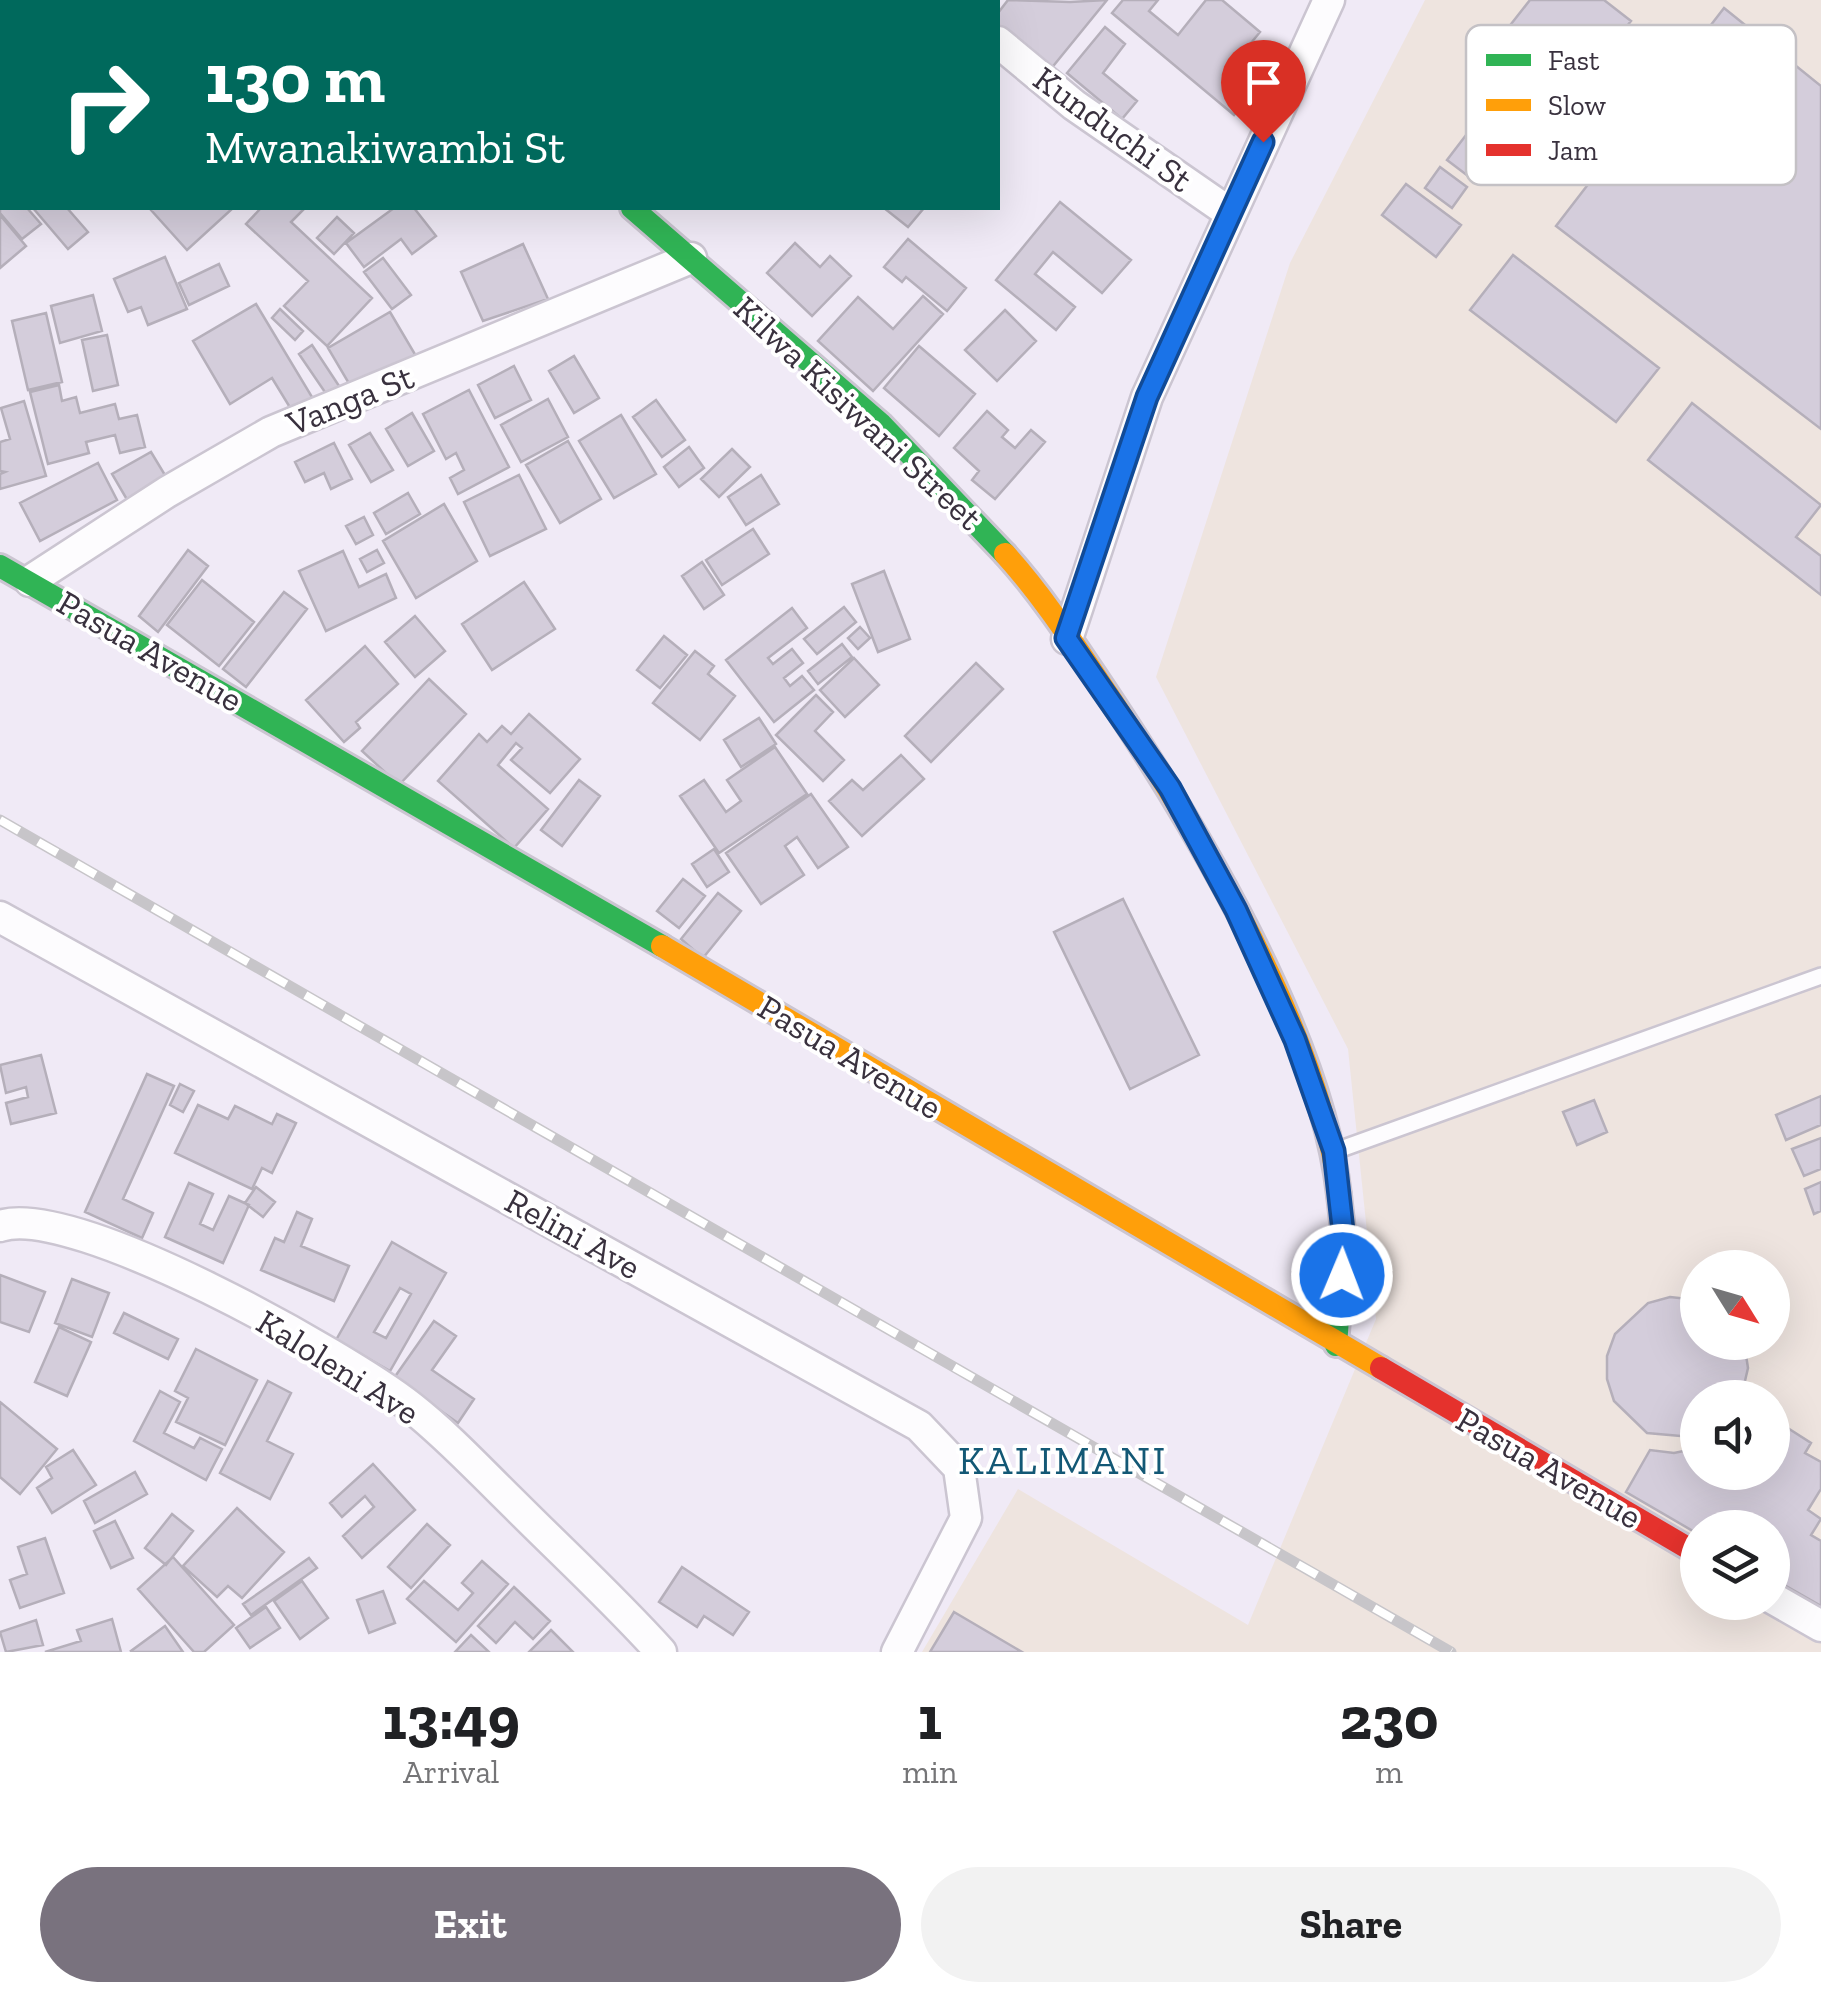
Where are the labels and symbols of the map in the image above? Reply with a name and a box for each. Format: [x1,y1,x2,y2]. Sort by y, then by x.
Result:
legend [1466,25,1796,185]
pin [1221,40,1306,143]
text: Fast [1548,44,1600,77]
street label: Kunduchi St [1025,57,1201,201]
text: Slow [1548,89,1606,122]
text: Jam [1548,134,1598,167]
street label: Kilwa Kisiwani Street [725,287,991,539]
street label: Vanga St [279,356,420,445]
street label: Pasua Avenue [50,581,250,721]
street label: Pasua Avenue [751,986,949,1128]
street label: Relini Ave [498,1180,648,1288]
position arrow [1290,1223,1394,1327]
north arrow [1680,1250,1790,1360]
street label: Kaloleni Ave [249,1300,427,1434]
street label: Pasua Avenue [1449,1398,1649,1538]
district label: KALIMANI [958,1436,1168,1484]

